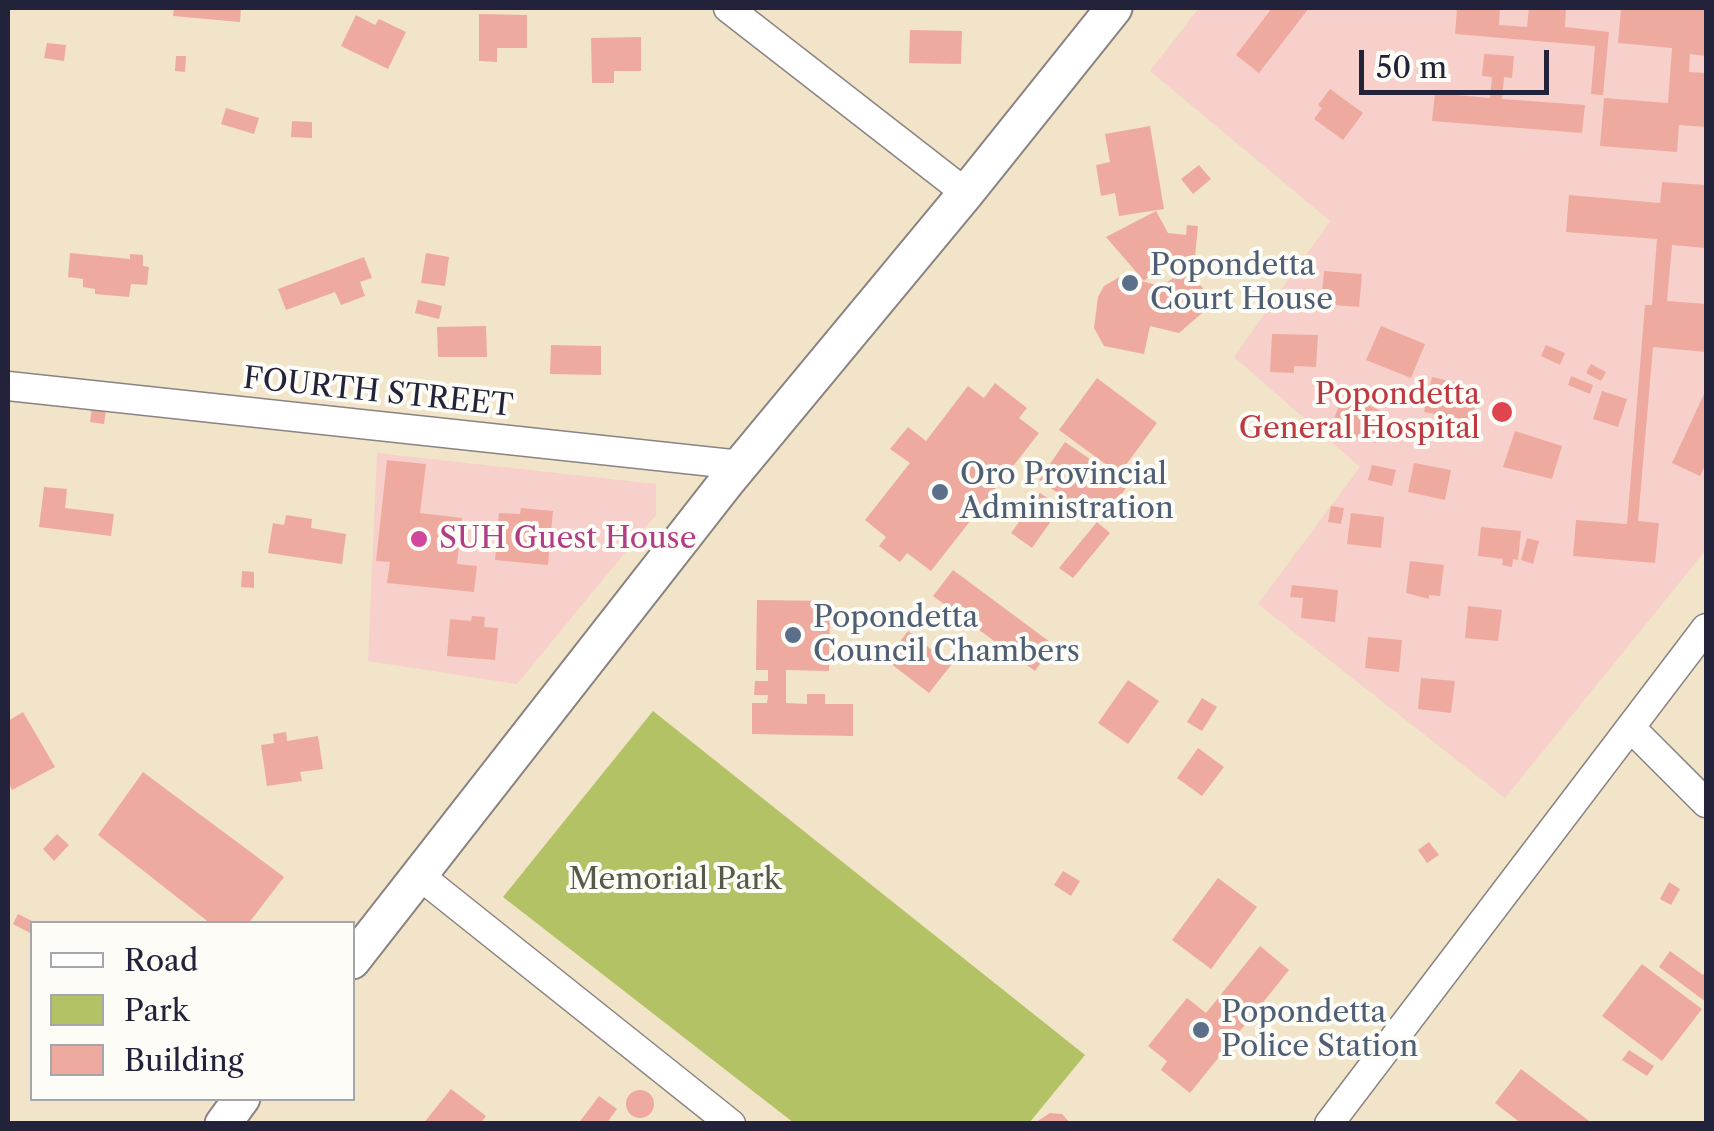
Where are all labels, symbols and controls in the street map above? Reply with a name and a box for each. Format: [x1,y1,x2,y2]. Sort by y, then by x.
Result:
scale bar [1364,30,1554,92]
text: 50 m [1376,49,1447,86]
place label: Popondetta Court House [1150,248,1333,318]
marker: Popondetta Court House [1119,272,1141,294]
street label: FOURTH STREET [241,361,515,425]
place label: Popondetta General Hospital [1239,377,1480,448]
marker: Popondetta General Hospital [1489,399,1515,425]
place label: Oro Provincial Administration [960,457,1174,528]
marker: Oro Provincial Administration [929,481,951,503]
place label: SUH Guest House [439,521,696,557]
marker: SUH Guest House [408,528,430,550]
place label: Popondetta Council Chambers [813,600,1080,670]
marker: Popondetta Council Chambers [782,624,804,646]
park label: Memorial Park [569,862,781,898]
legend [30,921,355,1101]
text: Road [124,942,198,979]
text: Park [124,992,189,1029]
place label: Popondetta Police Station [1221,995,1418,1066]
marker: Popondetta Police Station [1190,1019,1212,1041]
text: Building [124,1042,244,1079]

